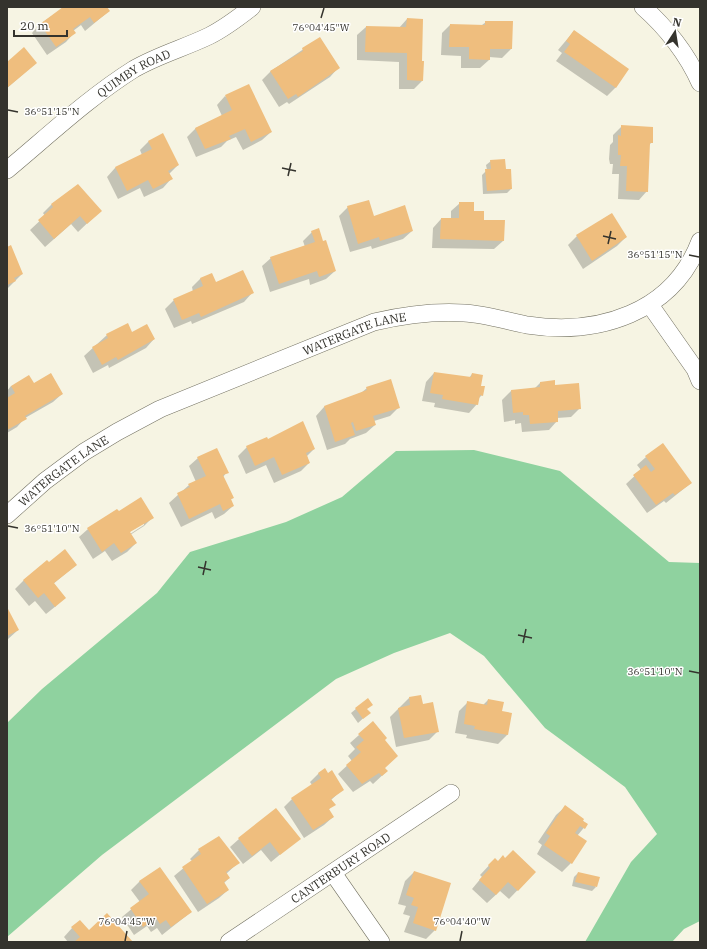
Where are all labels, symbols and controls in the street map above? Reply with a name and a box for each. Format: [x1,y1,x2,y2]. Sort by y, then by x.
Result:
scale bar [14,12,67,38]
north arrow [655,12,695,52]
text: N [671,14,683,30]
text: 20 m [20,18,49,33]
text: 76°04'45"W [292,21,350,34]
street label: QUIMBY ROAD [93,45,172,100]
text: 36°51'15"N [25,105,80,118]
text: 36°51'15"N [628,248,683,261]
street label: WATERGATE LANE [300,308,407,358]
street label: WATERGATE LANE [15,432,111,509]
text: 36°51'10"N [25,522,80,535]
text: 36°51'10"N [628,665,683,678]
street label: CANTERBURY ROAD [288,829,393,906]
text: 76°04'45"W [98,915,156,928]
text: 76°04'40"W [433,915,491,928]

